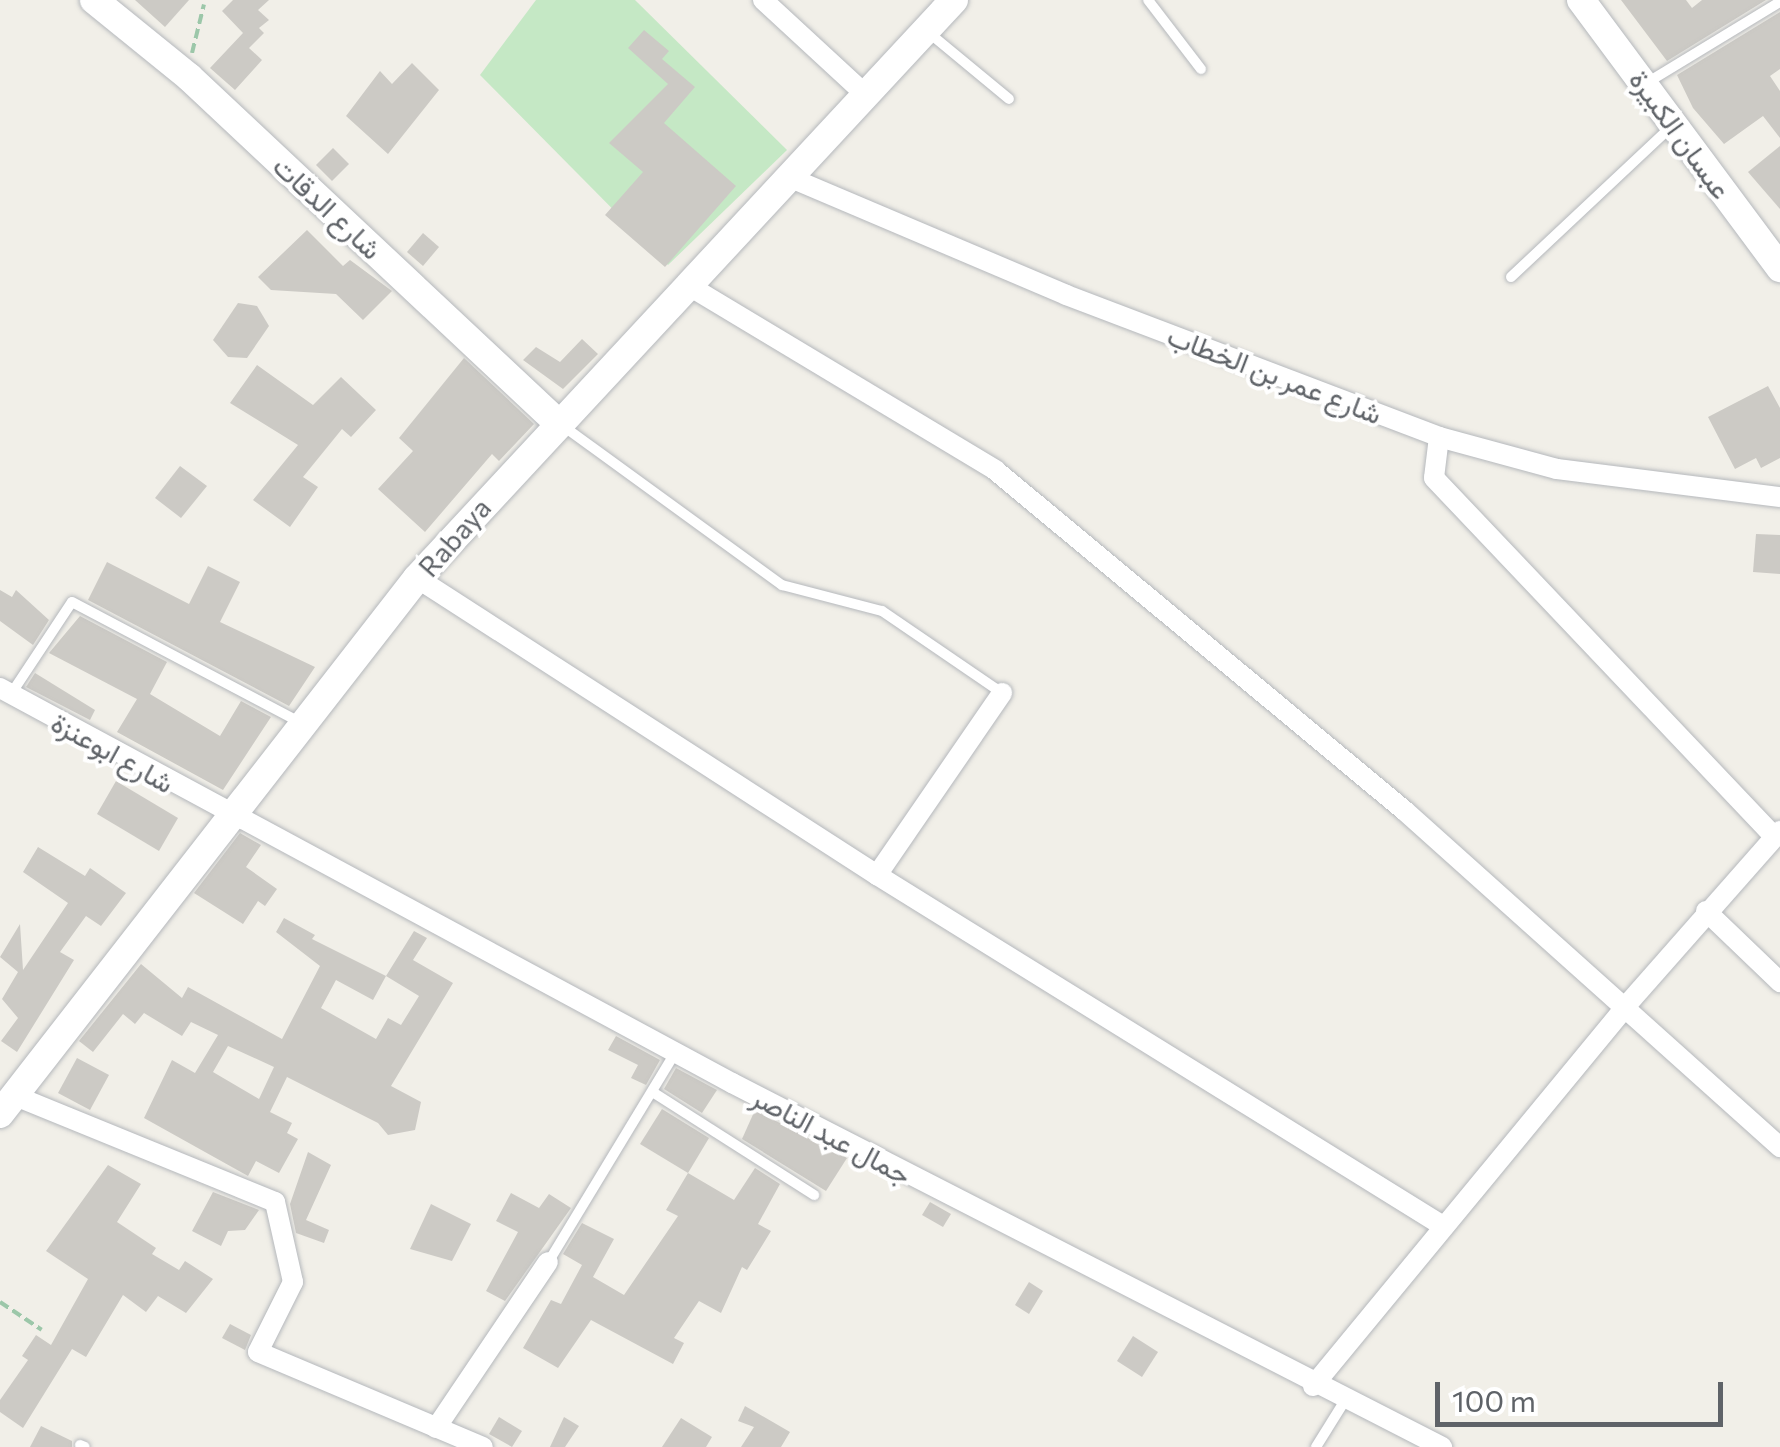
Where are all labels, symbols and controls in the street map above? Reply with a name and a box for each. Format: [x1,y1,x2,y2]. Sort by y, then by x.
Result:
street label: عبسان الكبيرة [1623,63,1739,205]
street label: شارع الدقات [267,148,389,266]
street label: شارع عمر بن الخطاب [1163,318,1387,430]
street label: Rabaya [411,491,497,583]
street label: شارع ابوعنزة [46,705,180,799]
street label: جمال عبد الناصر [747,1079,917,1191]
scale bar [1440,1362,1728,1424]
text: 100 m [1452,1381,1536,1418]

